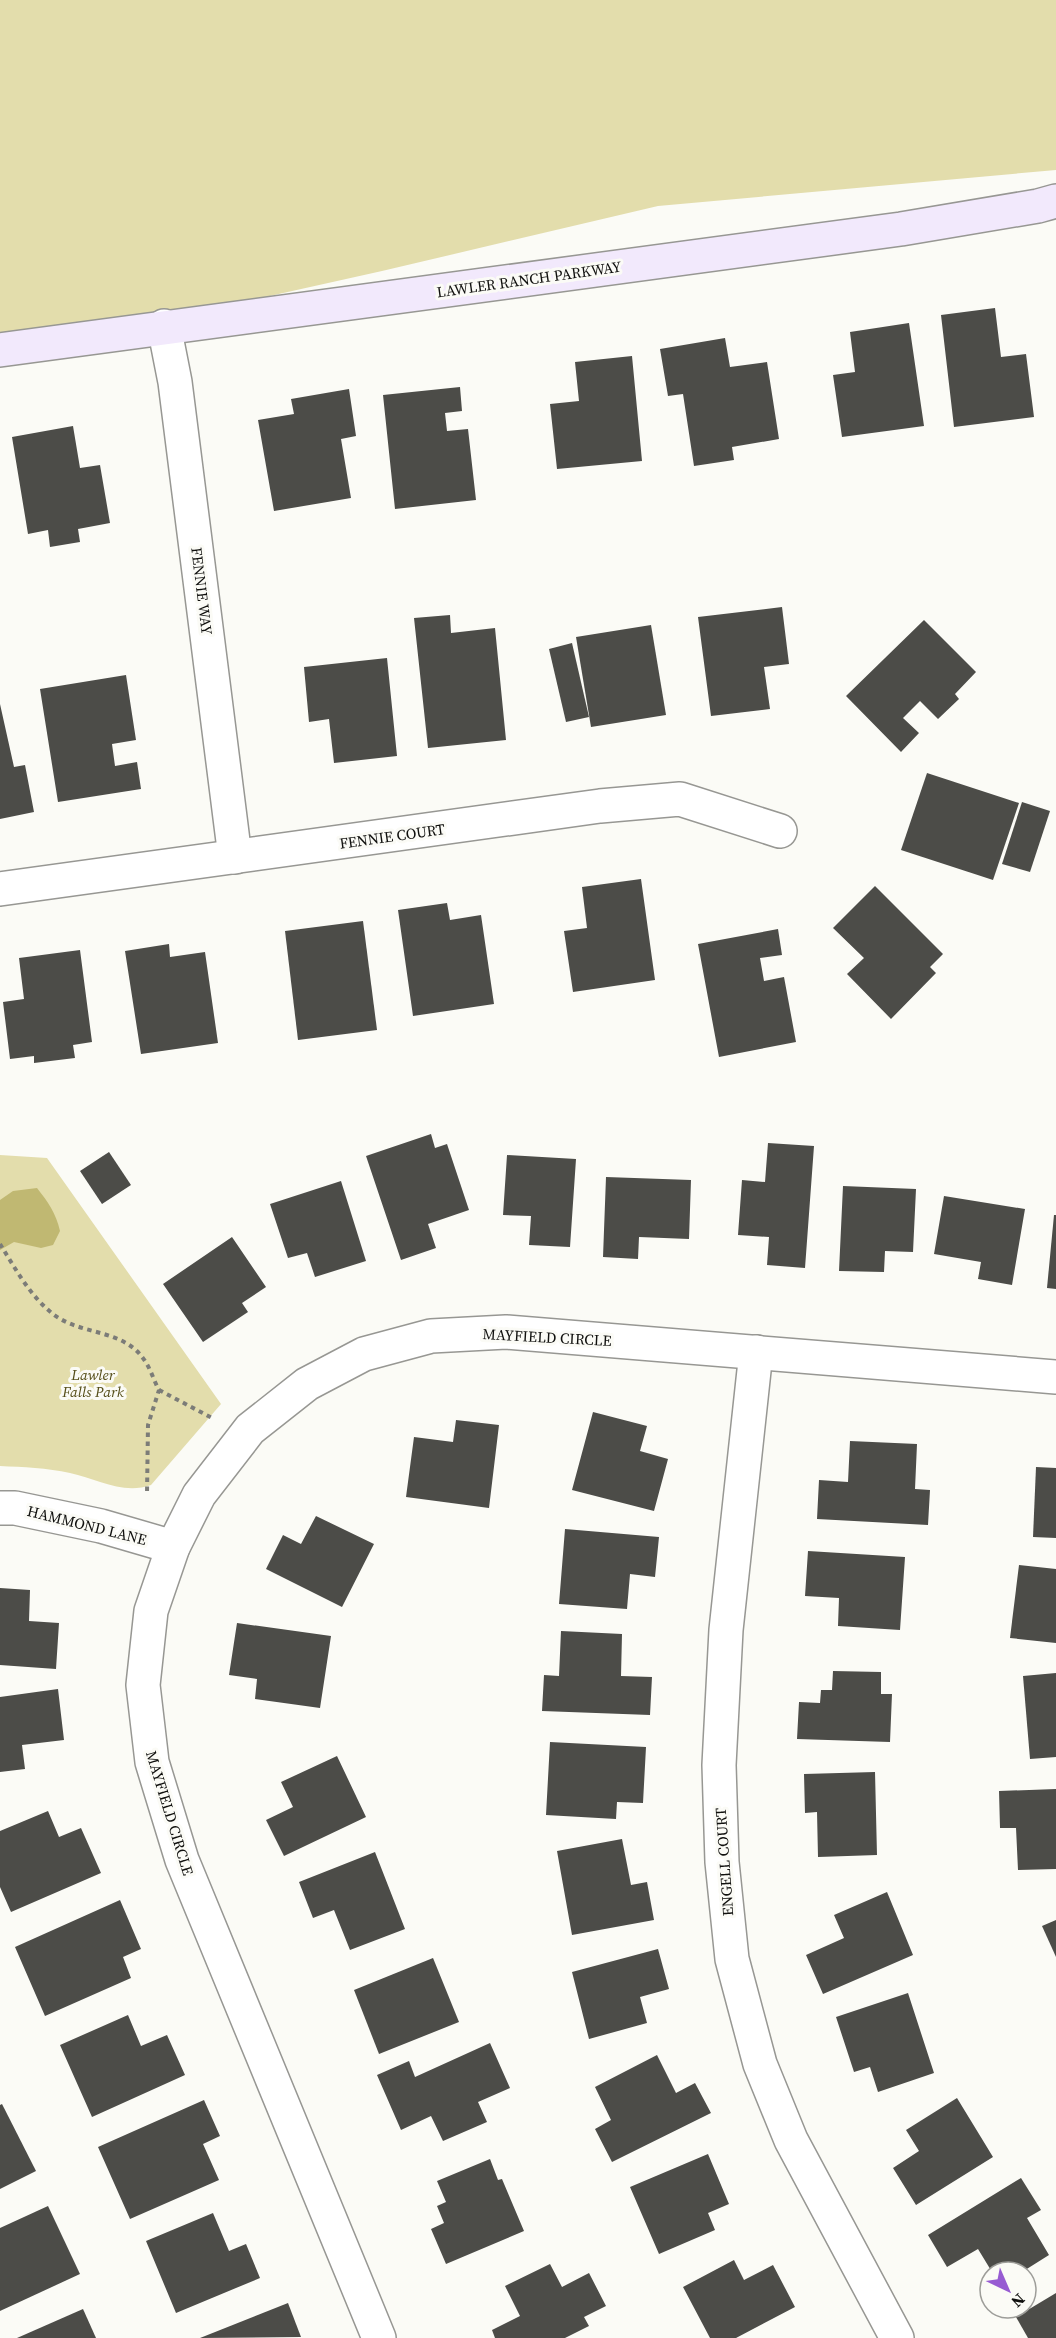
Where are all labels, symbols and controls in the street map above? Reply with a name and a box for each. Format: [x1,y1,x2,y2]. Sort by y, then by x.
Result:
street label: LAWLER RANCH PARKWAY [435,256,623,302]
street label: FENNIE WAY [186,546,218,636]
street label: FENNIE COURT [338,818,446,854]
street label: MAYFIELD CIRCLE [482,1323,612,1351]
park label: Lawler Falls Park [61,1364,125,1402]
street label: HAMMOND LANE [25,1500,149,1550]
street label: MAYFIELD CIRCLE [141,1748,199,1878]
street label: ENGELL COURT [710,1807,738,1917]
north arrow [978,2260,1038,2320]
text: N [1006,2289,1030,2313]

